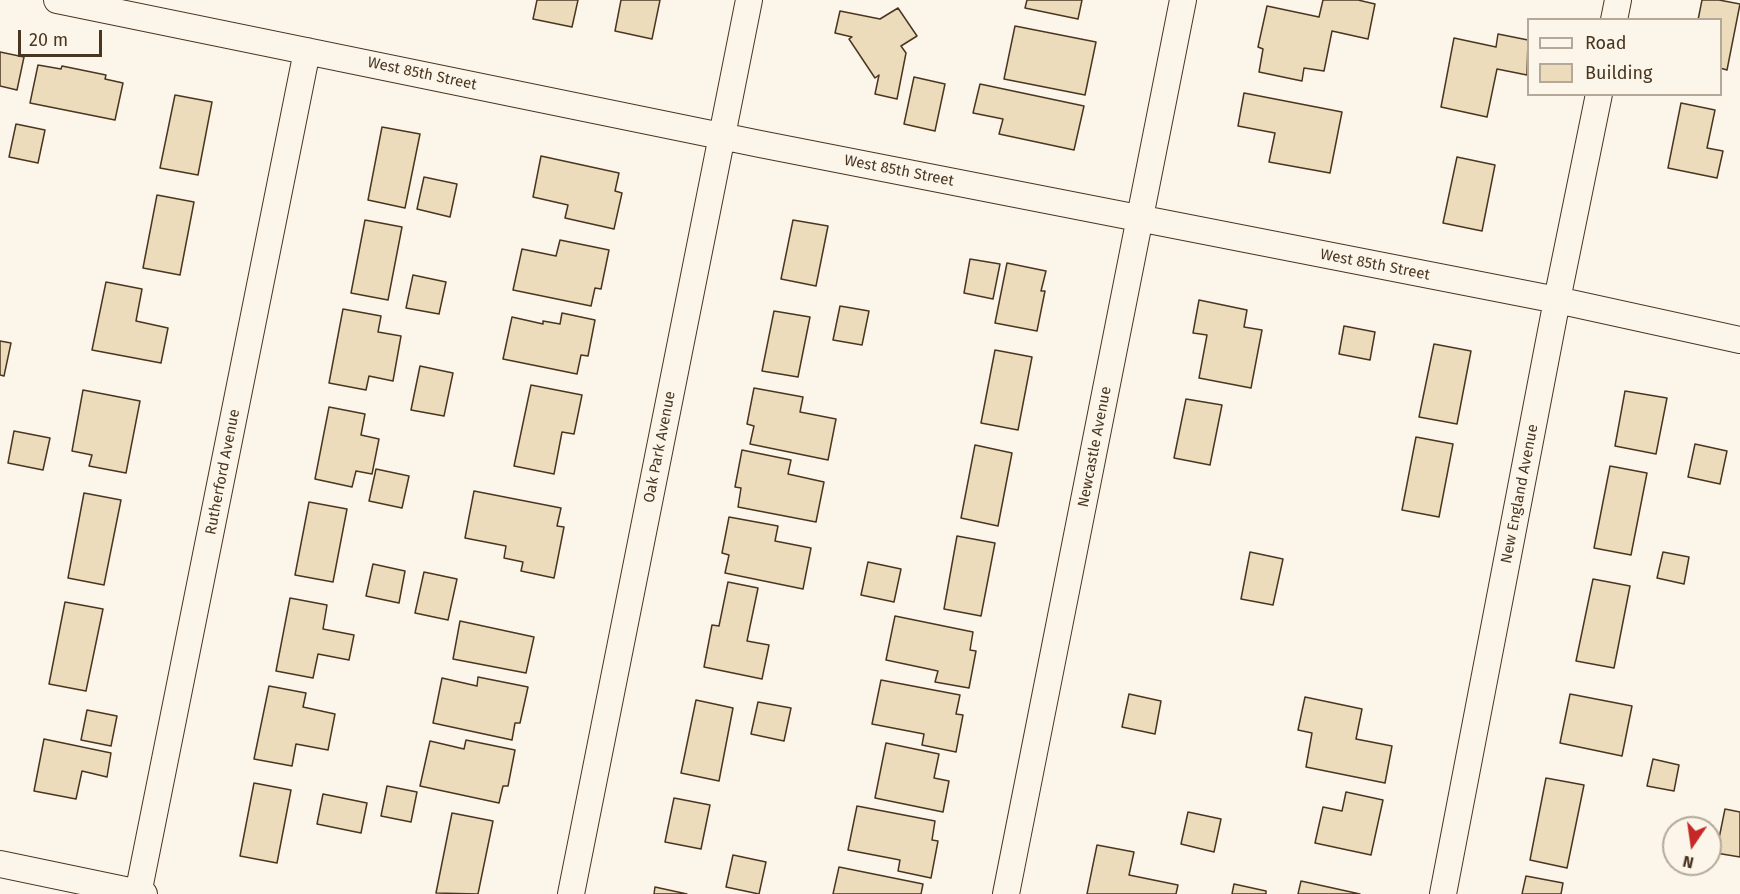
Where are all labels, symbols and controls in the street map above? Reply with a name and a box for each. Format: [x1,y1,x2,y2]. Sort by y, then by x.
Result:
scale bar [21,18,105,56]
legend [1527,18,1722,96]
text: 20 m [29,29,68,51]
text: Road [1585,32,1627,54]
street label: West 85th Street [366,54,478,94]
text: Building [1585,62,1652,84]
street label: West 85th Street [843,152,955,190]
street label: West 85th Street [1319,246,1431,284]
street label: Newcastle Avenue [1074,385,1116,509]
street label: Oak Park Avenue [640,390,680,504]
street label: Rutherford Avenue [202,408,244,536]
street label: New England Avenue [1498,423,1542,565]
north arrow [1662,816,1722,876]
text: N [1681,852,1696,873]

